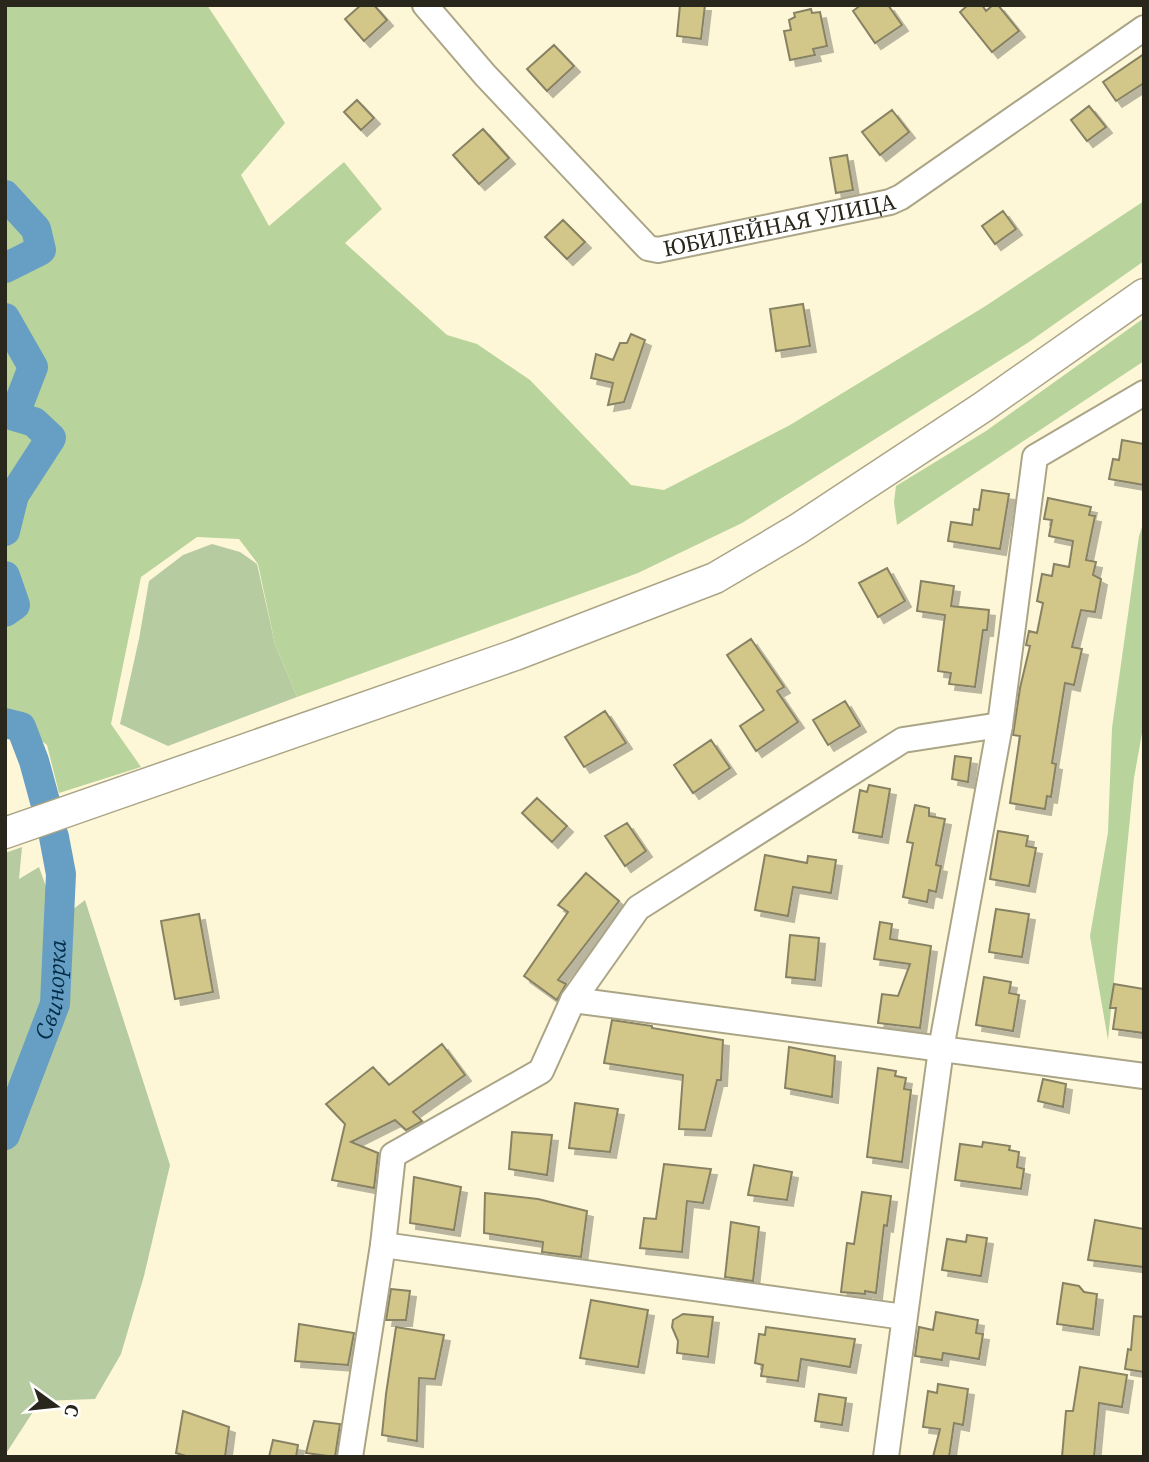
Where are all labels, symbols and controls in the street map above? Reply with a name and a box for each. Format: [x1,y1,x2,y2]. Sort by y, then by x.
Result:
street label: ЮБИЛЕЙНАЯ УЛИЦА [660,185,899,265]
water label: Свинорка [26,938,74,1044]
north arrow [21,1371,91,1441]
text: С [58,1401,87,1420]

